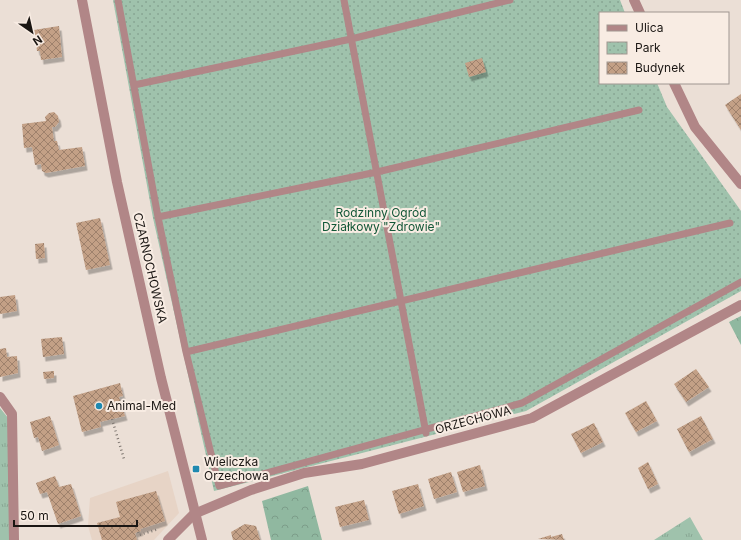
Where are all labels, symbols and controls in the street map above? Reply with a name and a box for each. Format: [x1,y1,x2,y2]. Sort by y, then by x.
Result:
north arrow [12,12,52,52]
legend [599,12,729,84]
text: Ulica [635,20,663,35]
text: N [30,32,45,48]
text: Park [635,40,661,55]
text: Budynek [635,60,685,75]
park label: Rodzinny Ogród Działkowy "Zdrowie" [322,205,440,234]
street label: CZARNOCHOWSKA [130,211,171,325]
place label: Animal-Med [107,398,176,413]
marker: Animal-Med [94,401,104,411]
street label: ORZECHOWA [433,402,512,437]
place label: Wieliczka Orzechowa [204,454,269,483]
marker: Wieliczka Orzechowa [191,464,201,474]
scale bar [14,502,137,528]
text: 50 m [20,508,49,523]

